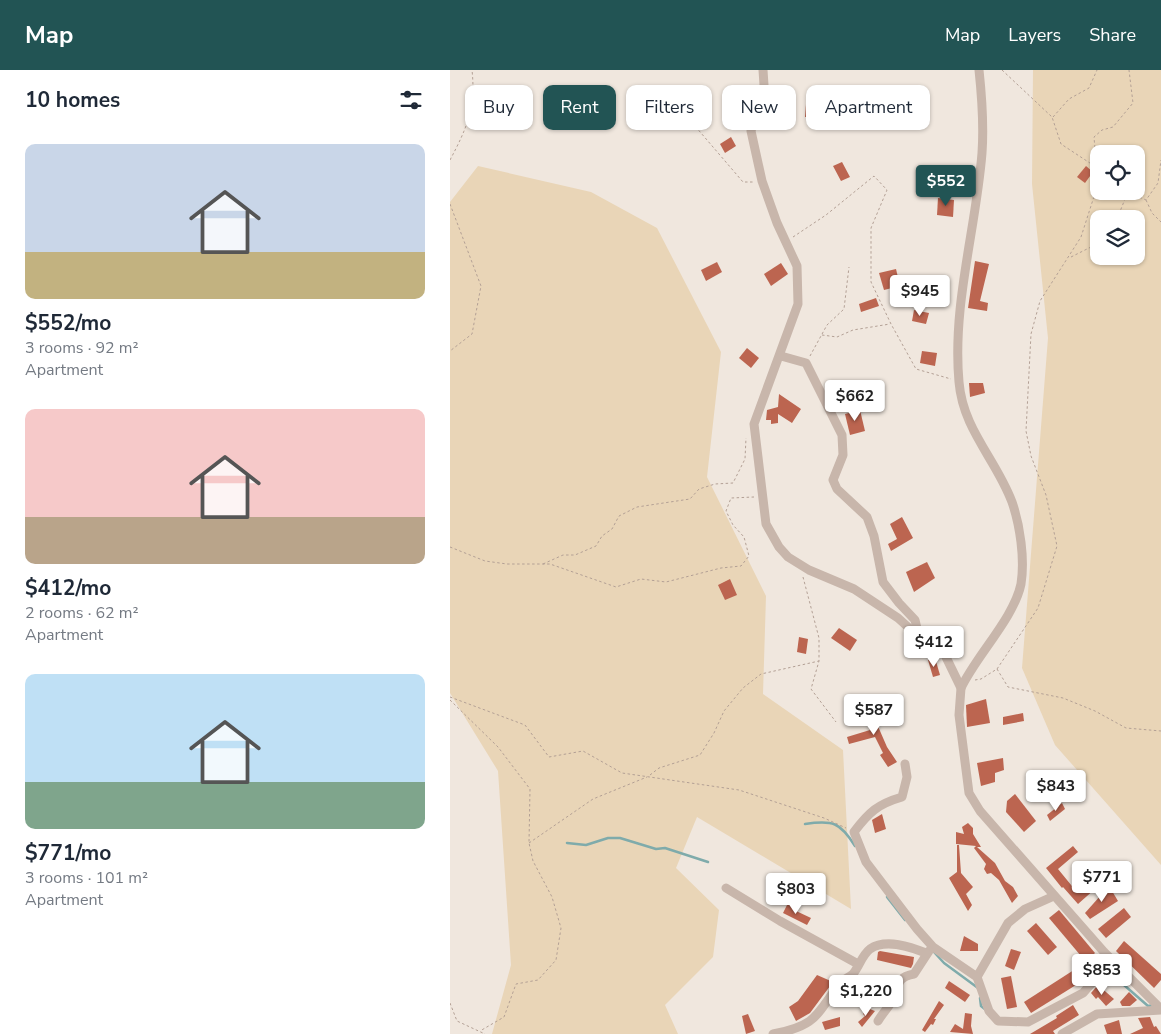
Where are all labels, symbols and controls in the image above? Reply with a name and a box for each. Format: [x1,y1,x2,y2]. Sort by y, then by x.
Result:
text: Map [25,19,73,51]
text: Map [945,23,980,47]
text: Layers [1008,23,1061,47]
text: Share [1089,23,1136,47]
chip: Buy [465,85,533,130]
chip: Rent [543,85,616,130]
chip: Filters [626,85,712,130]
chip: New [722,85,796,130]
chip: Apartment [806,85,930,130]
text: 10 homes [25,86,120,114]
icon: filters [397,86,425,114]
map controls [1090,145,1145,265]
button: locate [1090,145,1145,200]
pin: $552 [916,164,976,207]
text: $552 [927,170,965,192]
icon: home [180,177,270,267]
button: layers [1090,210,1145,265]
pin: $945 [890,274,950,317]
text: $945 [901,280,939,302]
text: $552/mo [25,309,111,337]
text: 3 rooms · 92 m² [25,337,138,359]
text: Apartment [25,359,103,381]
pin: $662 [825,380,885,422]
text: $662 [836,385,874,407]
icon: home [180,442,270,532]
text: $412/mo [25,574,111,602]
text: 2 rooms · 62 m² [25,602,138,624]
text: Apartment [25,624,103,646]
pin: $412 [904,626,964,668]
text: $412 [915,631,953,653]
pin: $587 [844,694,904,736]
text: $587 [855,699,893,721]
icon: home [180,707,270,797]
pin: $843 [1026,770,1086,812]
text: $843 [1037,775,1075,797]
text: $771/mo [25,839,111,867]
pin: $771 [1072,860,1132,903]
text: $771 [1083,866,1121,888]
text: 3 rooms · 101 m² [25,867,148,889]
pin: $803 [766,872,826,915]
text: $803 [777,878,815,900]
text: Apartment [25,889,103,911]
pin: $853 [1072,954,1132,996]
text: $853 [1083,959,1121,981]
pin: $1,220 [825,974,907,1017]
text: $1,220 [840,980,892,1002]

